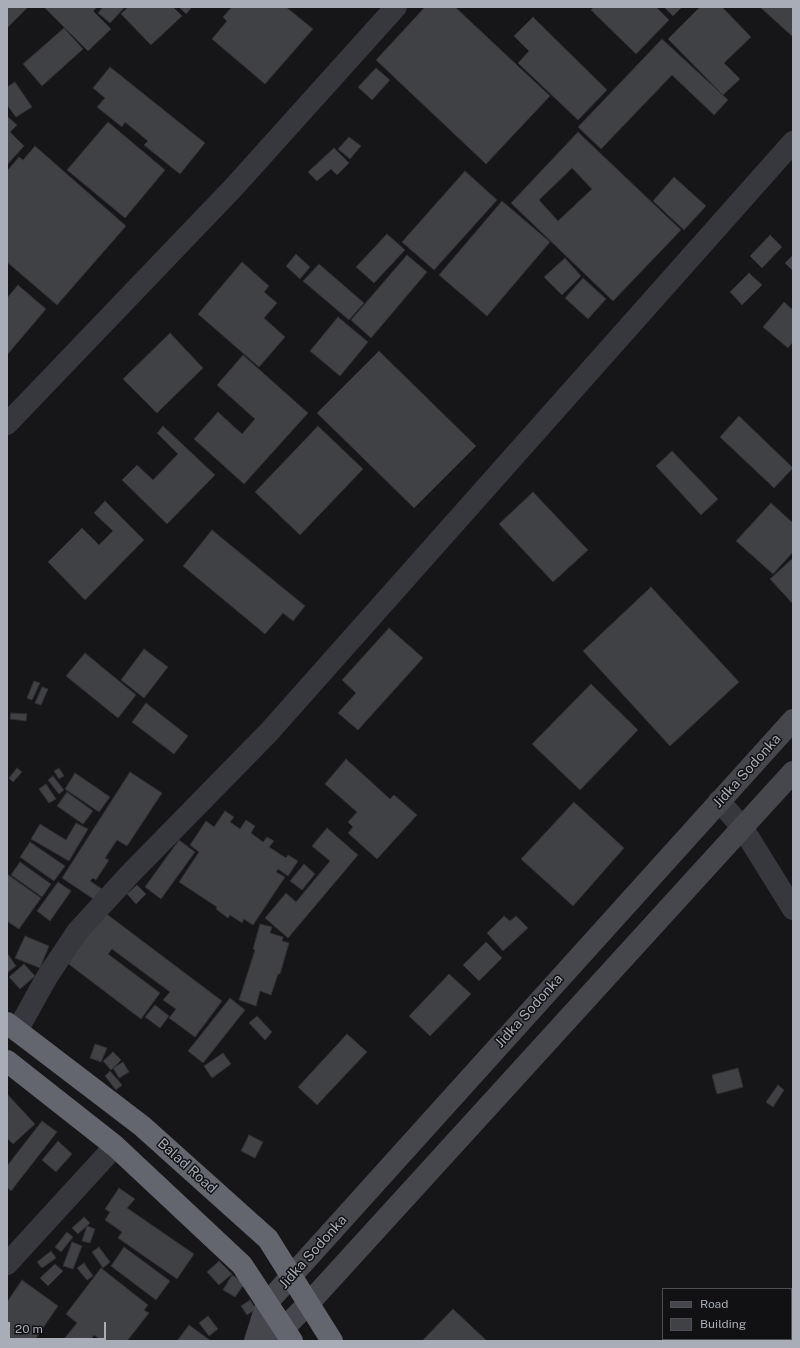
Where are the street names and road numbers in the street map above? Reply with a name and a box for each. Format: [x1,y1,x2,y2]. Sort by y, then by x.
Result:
street label: Jidka Sodonka [710,731,784,811]
street label: Jidka Sodonka [492,971,566,1051]
street label: Balad Road [154,1135,220,1197]
street label: Jidka Sodonka [276,1212,350,1292]

